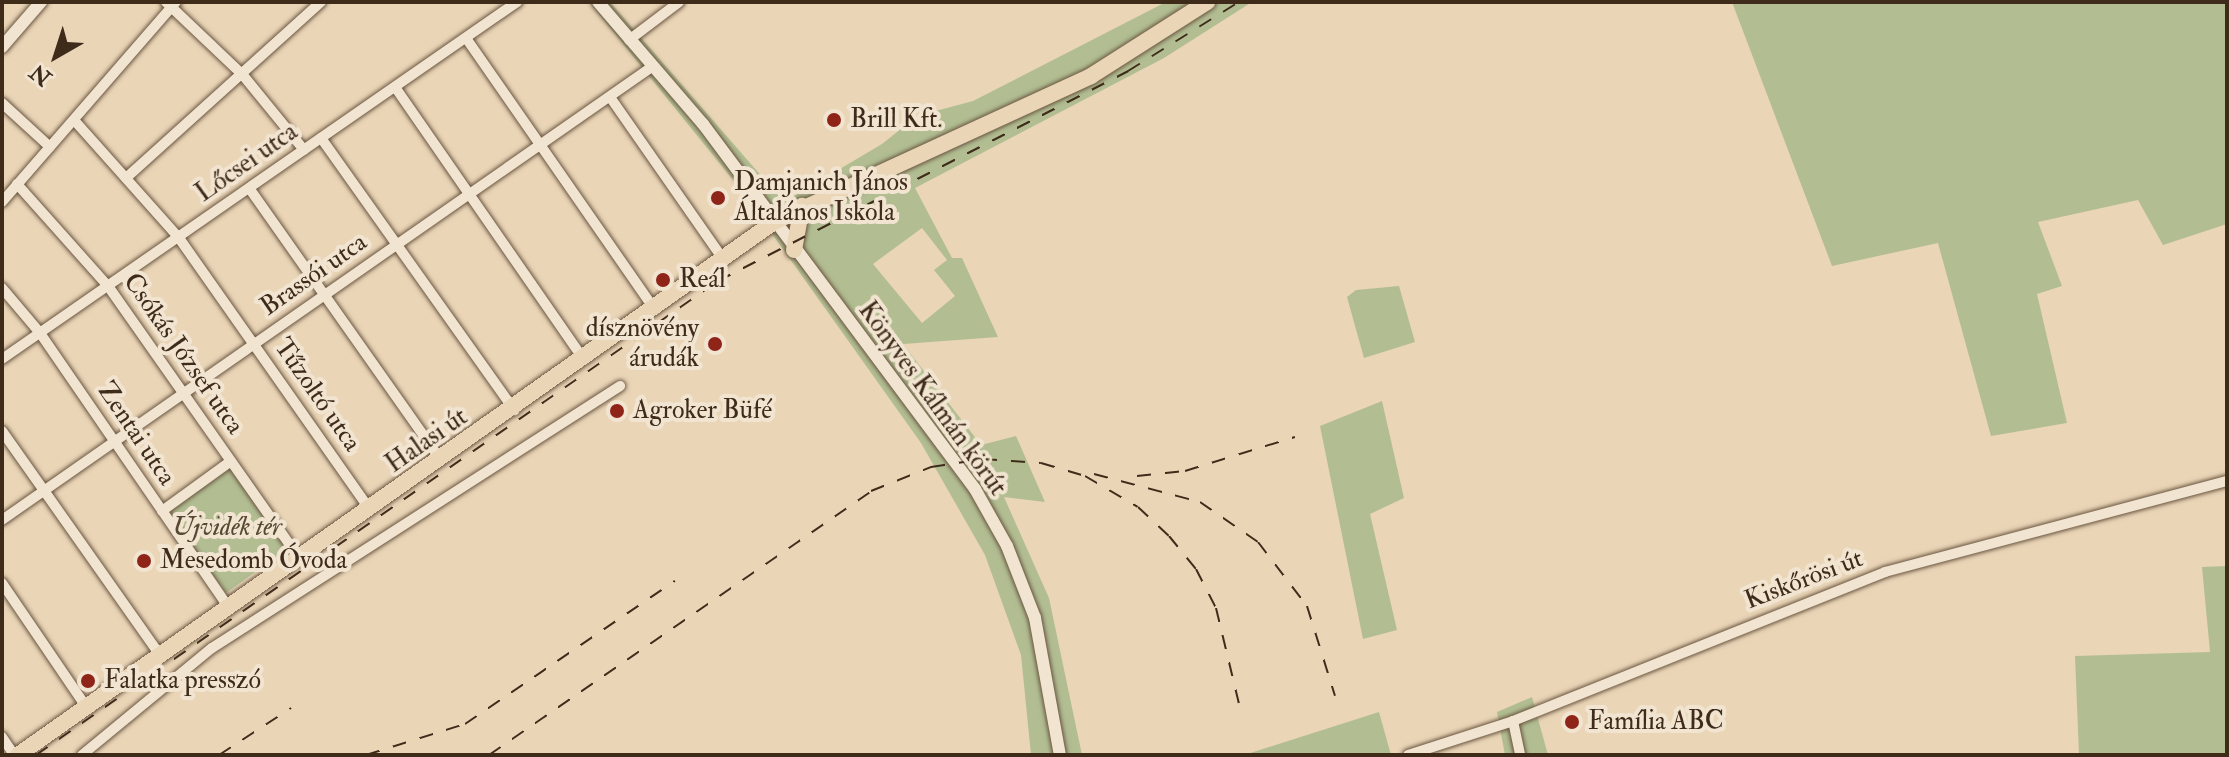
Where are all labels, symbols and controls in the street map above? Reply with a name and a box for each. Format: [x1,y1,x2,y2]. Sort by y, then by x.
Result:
north arrow [16,16,96,96]
text: N [24,58,57,92]
place label: Brill Kft. [850,104,942,136]
marker: Brill Kft. [825,111,843,129]
street label: Lőcsei utca [190,117,304,209]
place label: Damjanich János Általános Iskola [734,167,908,228]
marker: Damjanich János Általános Iskola [709,189,727,207]
street label: Brassói utca [255,227,373,323]
place label: Reál [679,264,726,296]
street label: Csókás József utca [116,267,250,441]
marker: Reál [654,271,672,289]
street label: Könyves Kálmán körút [851,296,1013,502]
place label: dísznövény árudák [586,313,699,374]
street label: Tűzoltó utca [267,332,367,458]
marker: dísznövény árudák [706,335,724,353]
street label: Zentai utca [90,376,182,492]
place label: Agroker Büfé [633,395,772,427]
street label: Halasi út [380,402,474,480]
marker: Agroker Büfé [608,402,626,420]
park label: Újvidék tér [172,512,282,544]
street label: Kiskőrösi út [1741,543,1867,617]
place label: Mesedomb Óvoda [160,545,347,577]
marker: Mesedomb Óvoda [135,552,153,570]
place label: Falatka presszó [104,665,261,697]
marker: Falatka presszó [79,672,97,690]
place label: Família ABC [1588,706,1724,738]
marker: Família ABC [1563,713,1581,731]

